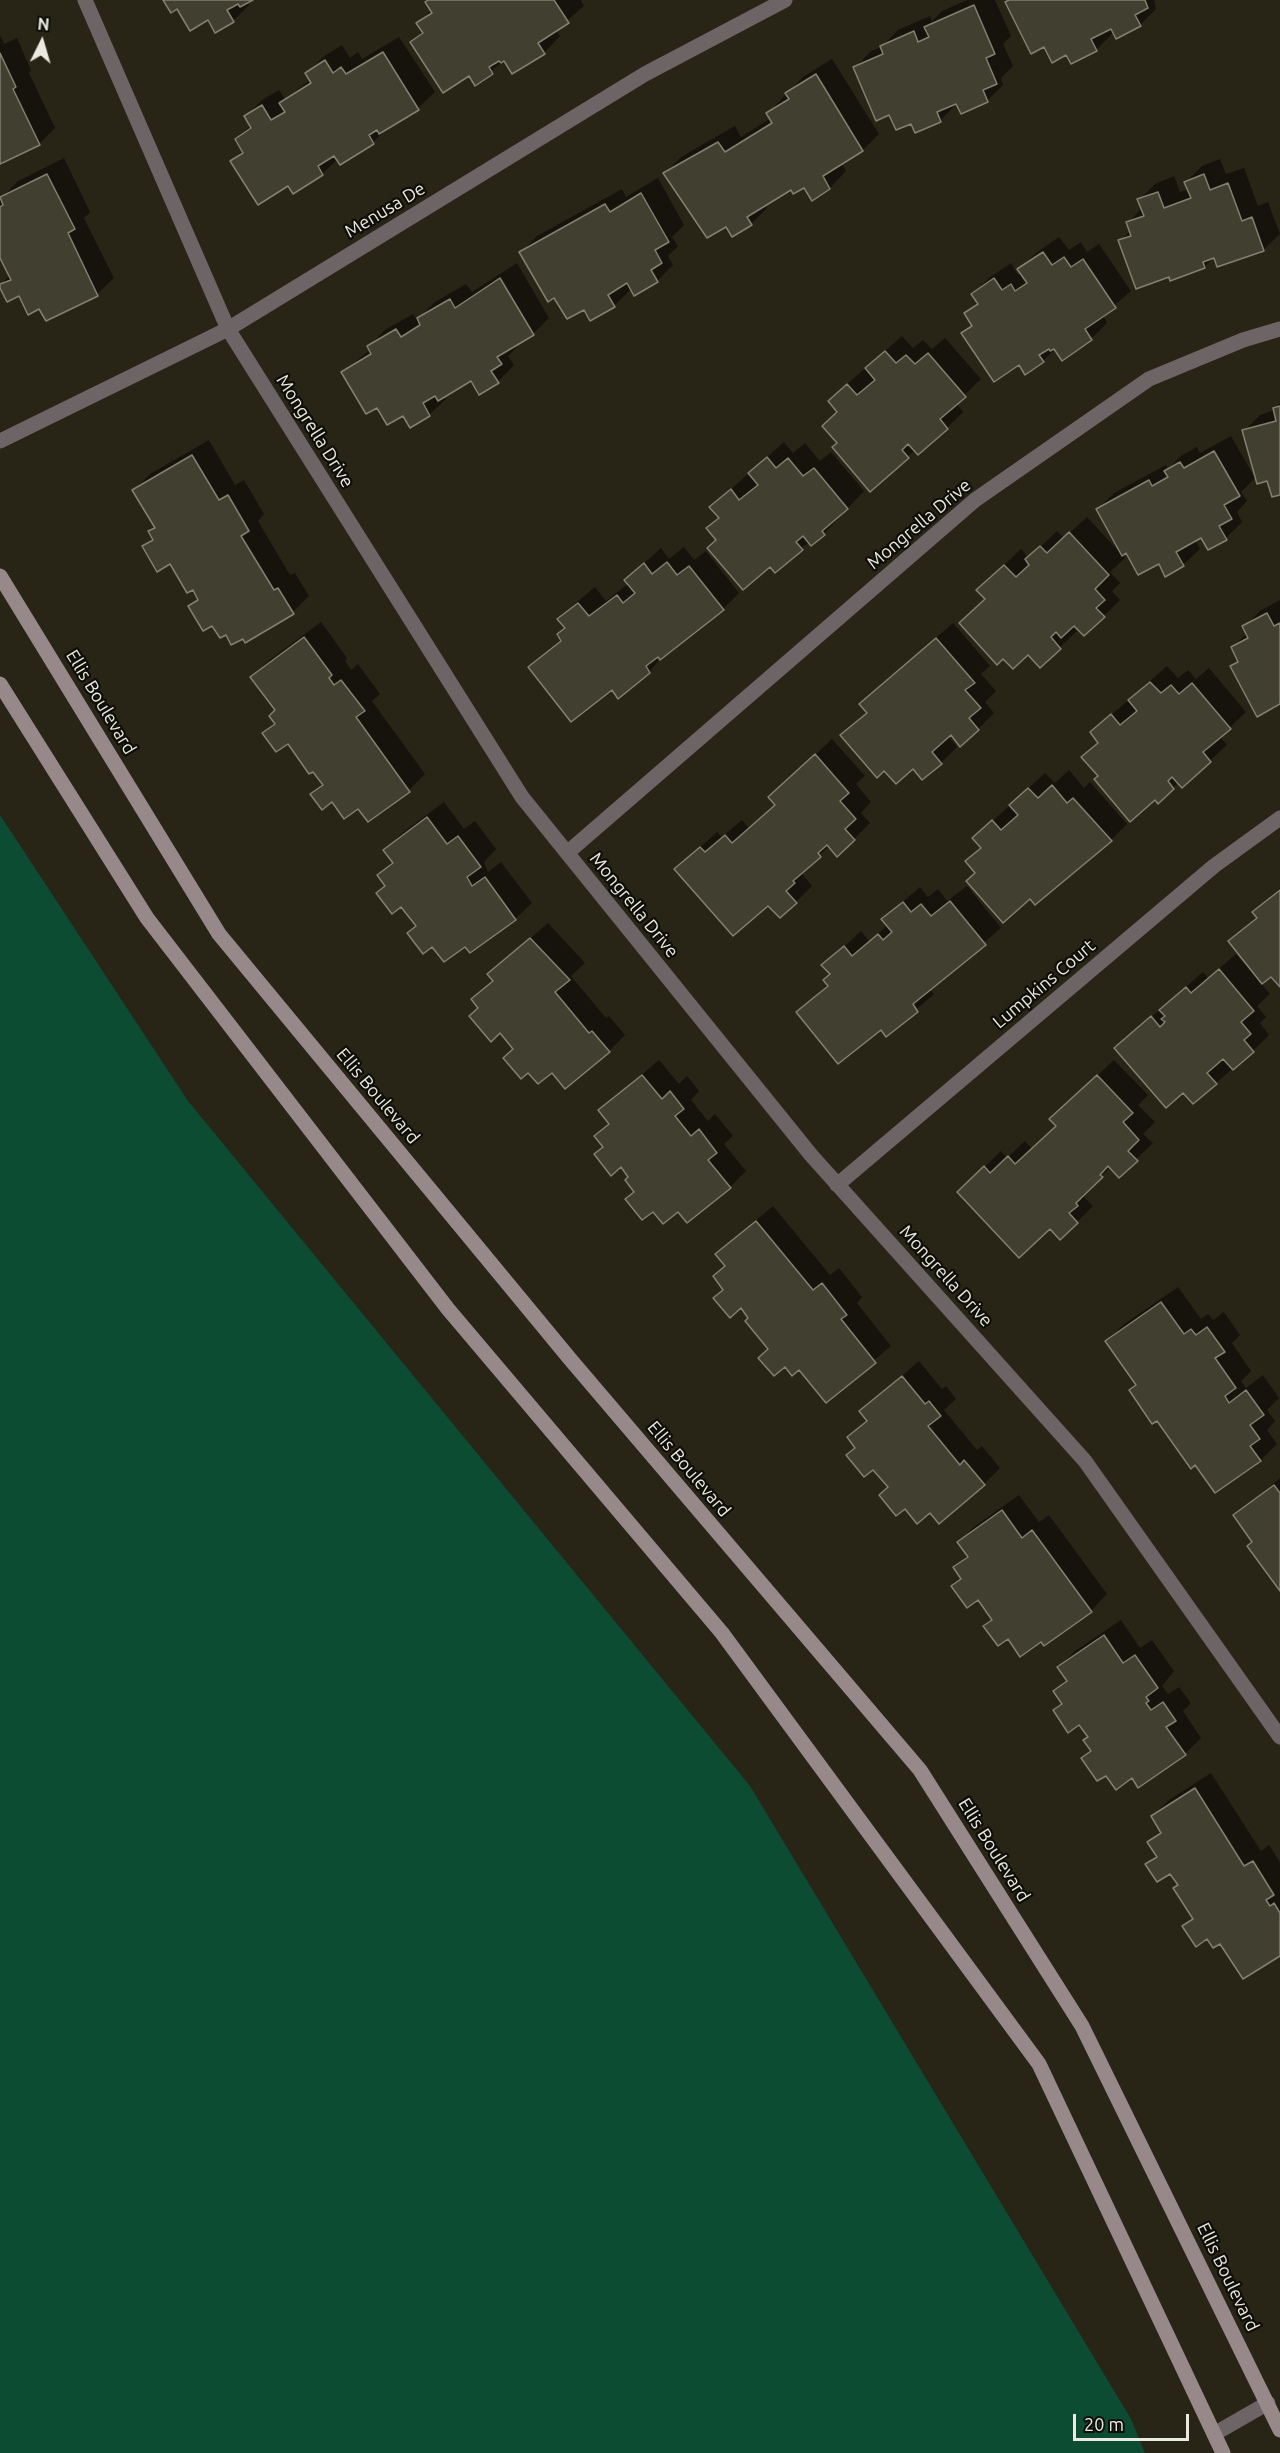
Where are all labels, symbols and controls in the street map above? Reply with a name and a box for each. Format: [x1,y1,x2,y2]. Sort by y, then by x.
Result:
north arrow [12,12,72,72]
text: N [37,15,50,34]
street label: Menusa De [341,178,429,242]
street label: Mongrella Drive [272,371,358,491]
street label: Mongrella Drive [863,474,975,574]
street label: Ellis Boulevard [61,646,141,758]
street label: Mongrella Drive [585,848,683,962]
street label: Lumpkins Court [988,935,1100,1033]
street label: Ellis Boulevard [332,1044,424,1148]
street label: Mongrella Drive [895,1221,997,1331]
street label: Ellis Boulevard [643,1417,735,1521]
street label: Ellis Boulevard [954,1794,1034,1906]
street label: Ellis Boulevard [1192,2219,1264,2335]
scale bar [1076,2402,1192,2440]
text: 20 m [1084,2414,1124,2434]

